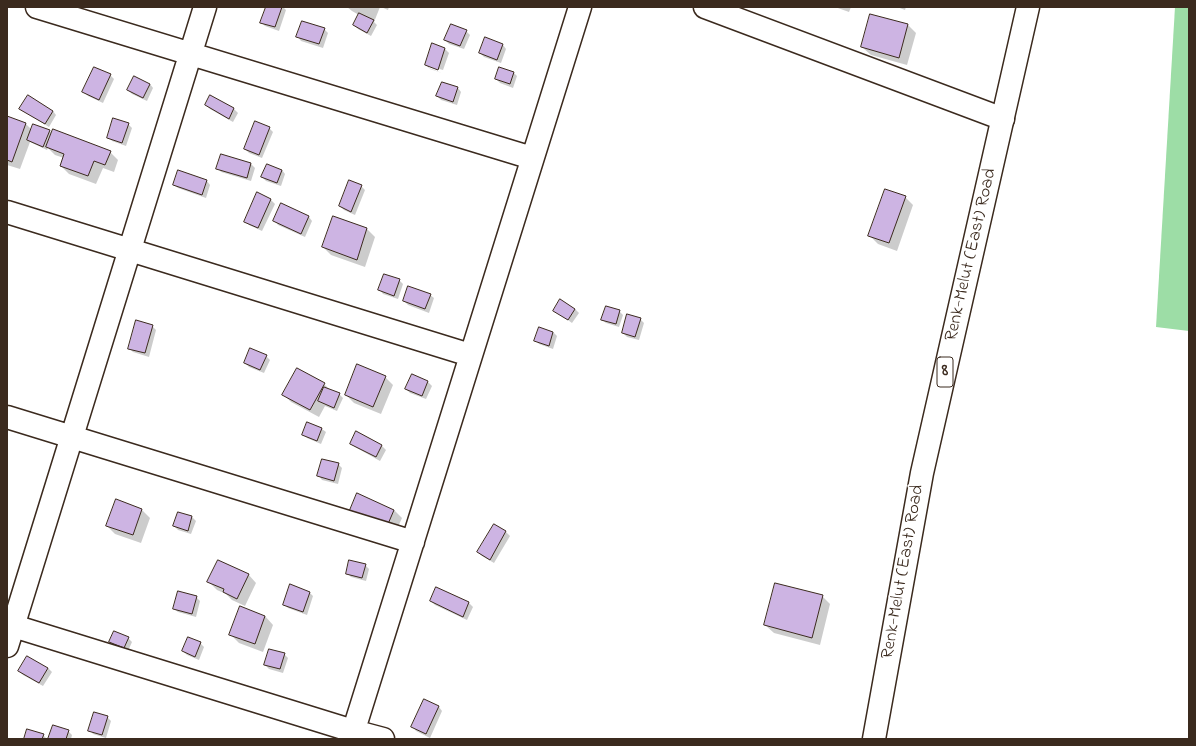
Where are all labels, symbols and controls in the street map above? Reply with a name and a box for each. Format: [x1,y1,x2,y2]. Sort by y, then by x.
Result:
street label: Renk-Melut (East) Road [942,166,1002,344]
road number: 8 [937,357,953,387]
street label: Renk-Melut (East) Road [878,483,930,661]

